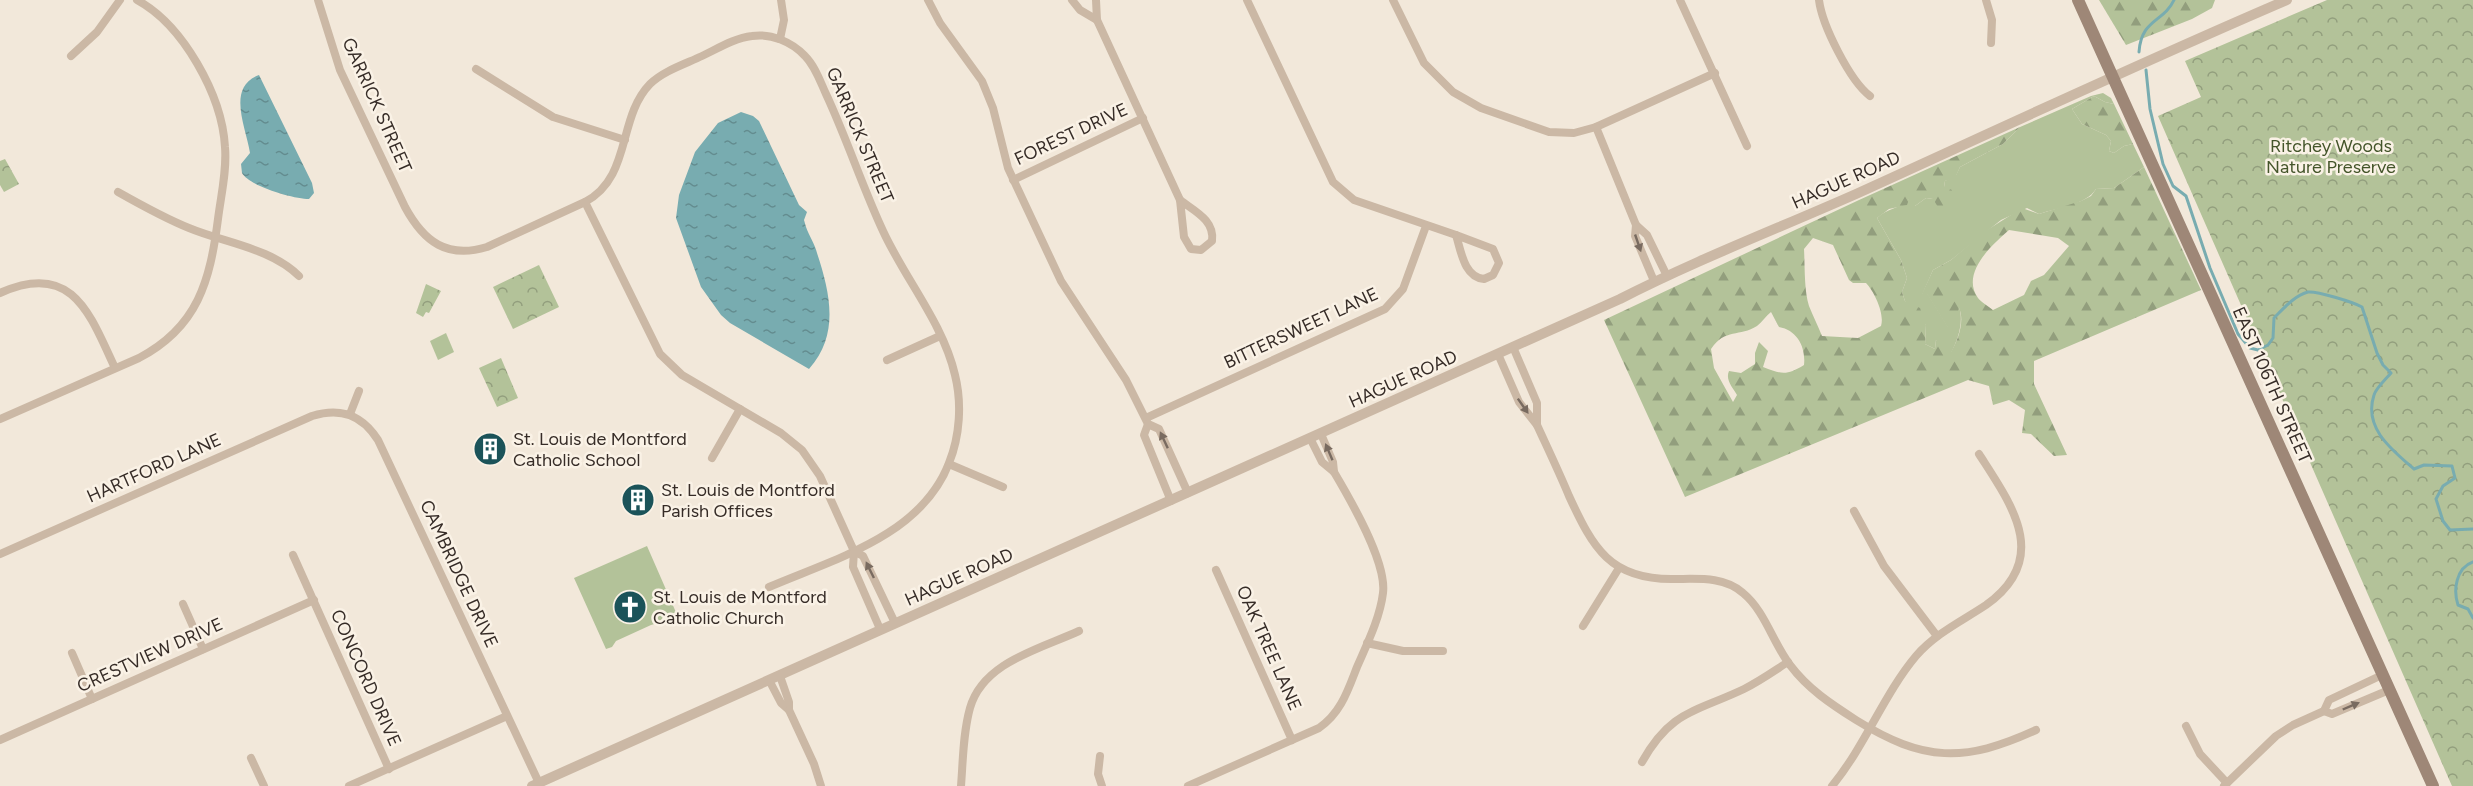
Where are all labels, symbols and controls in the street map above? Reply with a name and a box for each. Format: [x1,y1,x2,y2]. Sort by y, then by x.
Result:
street label: GARRICK STREET [337,34,417,176]
street label: GARRICK STREET [822,64,898,206]
street label: FOREST DRIVE [1011,98,1131,170]
park label: Ritchey Woods Nature Preserve [2266,135,2396,178]
street label: HAGUE ROAD [1788,146,1904,214]
one-way arrow [1634,235,1644,253]
street label: BITTERSWEET LANE [1220,283,1382,373]
street label: EAST 106TH STREET [2228,303,2316,467]
street label: HAGUE ROAD [1345,345,1461,413]
one-way arrow [1517,398,1529,414]
street label: HARTFORD LANE [83,428,225,508]
place label: St. Louis de Montford Catholic School [513,428,687,471]
building icon: St. Louis de Montford Catholic School [472,431,508,467]
one-way arrow [1159,431,1168,448]
one-way arrow [1323,443,1333,461]
place label: St. Louis de Montford Parish Offices [661,479,835,522]
building icon: St. Louis de Montford Parish Offices [620,482,656,518]
street label: CAMBRIDGE DRIVE [415,497,503,651]
street label: HAGUE ROAD [901,543,1017,611]
one-way arrow [865,562,874,579]
street label: OAK TREE LANE [1232,582,1306,714]
place label: St. Louis de Montford Catholic Church [653,586,827,629]
church icon: St. Louis de Montford Catholic Church [612,589,648,625]
street label: CONCORD DRIVE [326,606,406,750]
street label: CRESTVIEW DRIVE [74,613,226,697]
one-way arrow [2342,701,2360,710]

